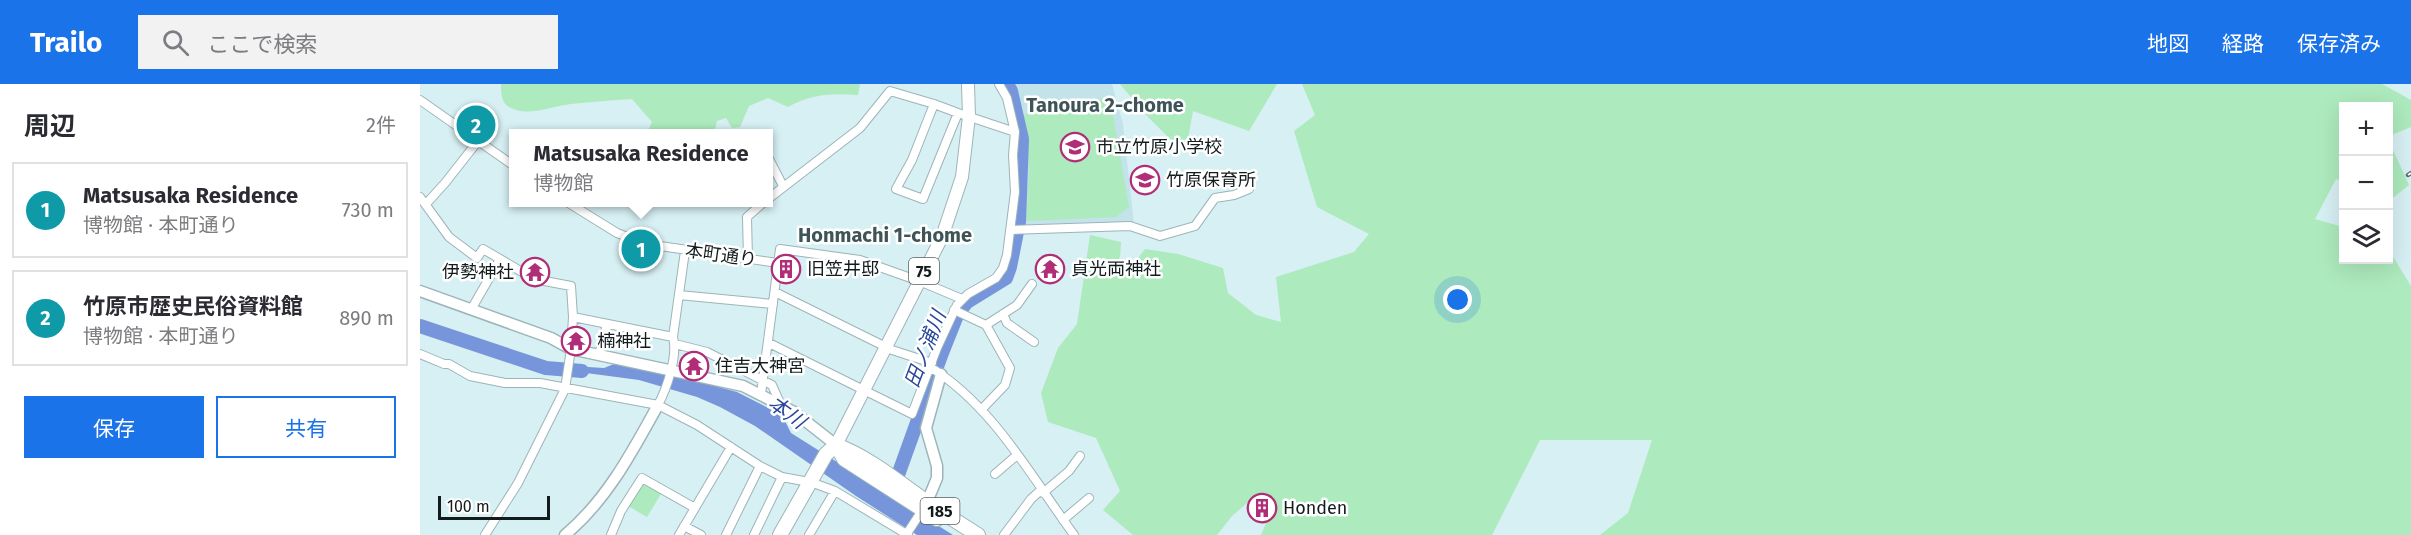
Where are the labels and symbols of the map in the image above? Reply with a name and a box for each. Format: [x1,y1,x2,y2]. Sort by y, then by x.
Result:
district label: Tanoura 2-chome [1026,93,1184,117]
pin: 2 [456,102,496,147]
school or university icon: 市立竹原小学校 [1059,131,1091,163]
place label: 市立竹原小学校 [1096,136,1222,158]
school or university icon: 竹原保育所 [1129,164,1161,196]
place label: 竹原保育所 [1166,169,1256,191]
district label: Honmachi 1-chome [798,223,972,247]
pin: 1 [622,226,660,272]
street label: 本町通り [684,239,758,271]
building icon: 旧笠井邸 [770,253,802,285]
temple icon: 貞光両神社 [1034,253,1066,285]
temple icon: 伊勢神社 [519,256,551,288]
place label: 旧笠井邸 [807,258,879,280]
road number: 75 [909,258,939,284]
place label: 貞光両神社 [1071,258,1161,280]
place label: 伊勢神社 [442,261,514,283]
your location [1443,285,1472,314]
water label: 田ノ浦川 [899,305,951,391]
temple icon: 楠神社 [560,325,592,357]
place label: 楠神社 [597,330,651,352]
temple icon: 住吉大神宮 [678,350,710,382]
place label: 住吉大神宮 [715,355,805,377]
water label: 本川 [764,391,812,435]
building icon: Honden [1246,492,1278,524]
scale bar [438,493,550,520]
place label: Honden [1283,497,1347,519]
road number: 185 [920,498,960,524]

